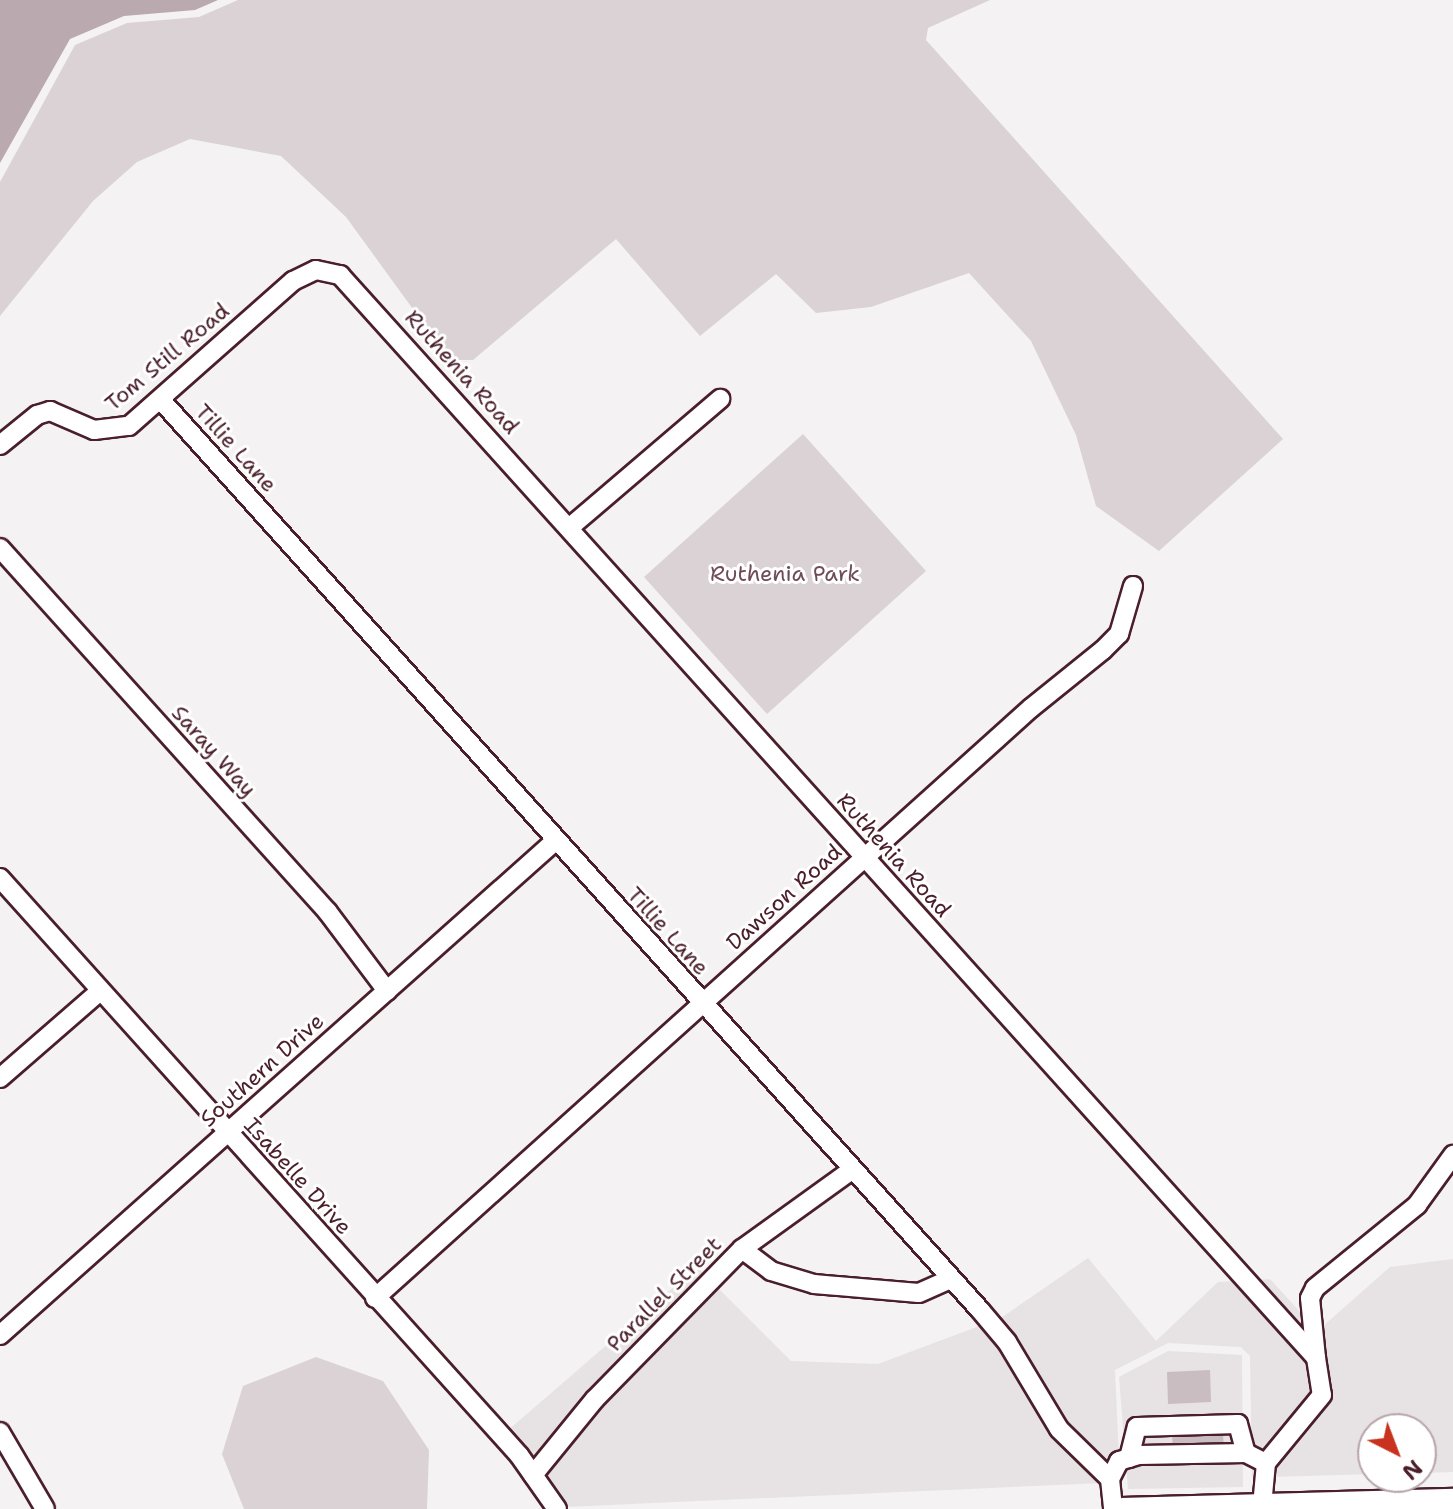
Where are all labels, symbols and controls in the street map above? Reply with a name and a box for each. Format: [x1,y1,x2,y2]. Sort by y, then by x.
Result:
street label: Tom Still Road [100,297,234,417]
street label: Ruthenia Road [399,305,525,439]
street label: Tillie Lane [190,398,282,498]
park label: Ruthenia Park [710,561,860,587]
street label: Saray Way [166,700,262,802]
street label: Ruthenia Road [831,788,957,922]
street label: Dawson Road [721,838,847,956]
street label: Tillie Lane [622,881,714,981]
street label: Southern Drive [195,1008,329,1132]
street label: Isabelle Drive [239,1112,357,1240]
street label: Parallel Street [601,1231,727,1357]
north arrow [1357,1413,1437,1493]
text: N [1396,1453,1428,1486]

